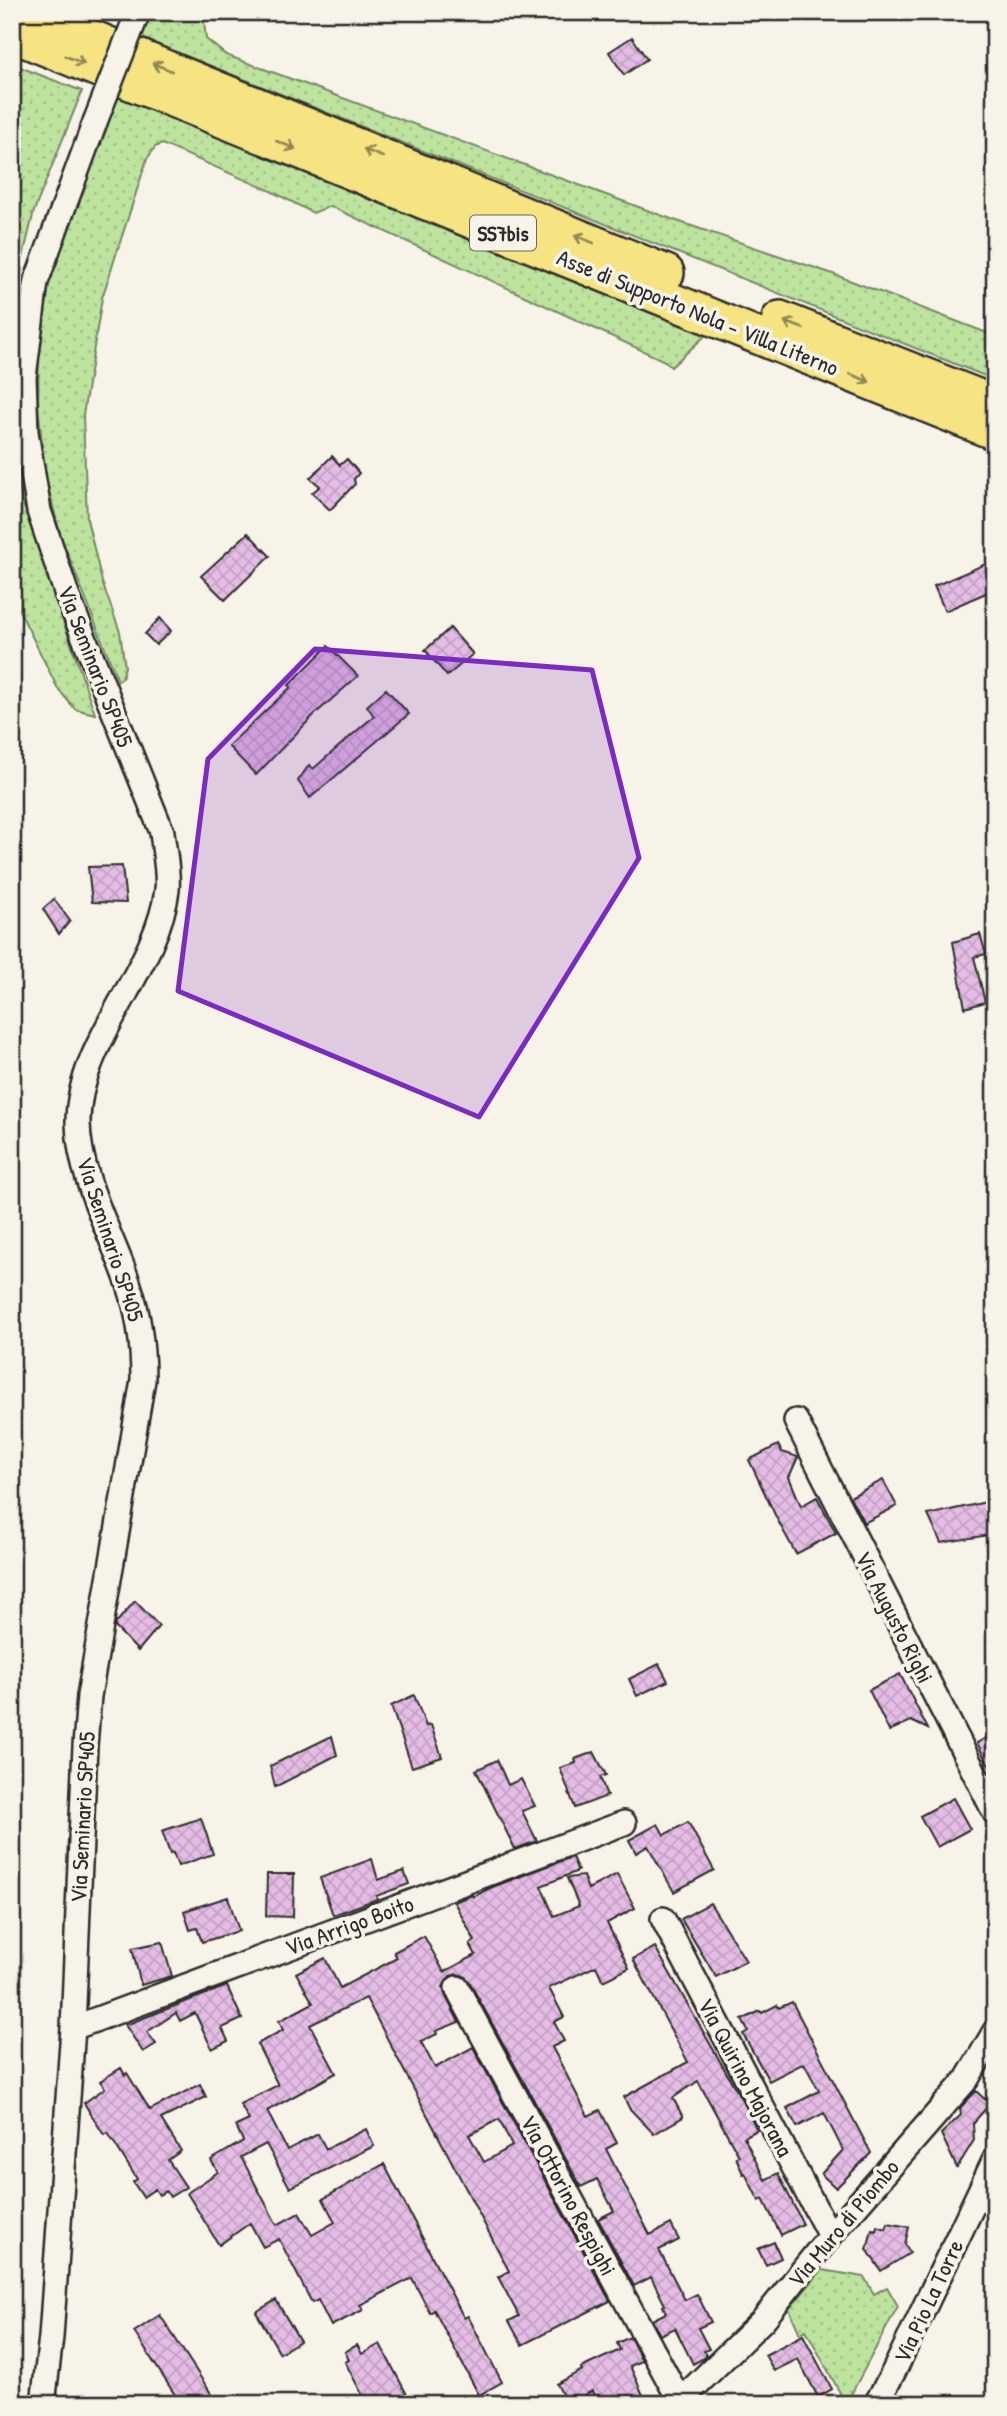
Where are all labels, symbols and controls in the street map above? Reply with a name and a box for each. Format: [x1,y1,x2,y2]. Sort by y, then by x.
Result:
one-way arrow [64,54,86,67]
one-way arrow [152,60,174,73]
one-way arrow [275,140,297,153]
one-way arrow [363,146,384,159]
road number: SS7bis [470,216,536,250]
one-way arrow [573,232,595,245]
street label: Asse di Supporto Nola - Villa Literno [553,241,843,383]
one-way arrow [784,318,806,331]
one-way arrow [849,372,871,385]
street label: Via Seminario SP405 [51,581,141,752]
street label: Via Seminario SP405 [70,1153,152,1325]
street label: Via Augusto Righi [848,1546,942,1688]
street label: Via Seminario SP405 [62,1730,102,1903]
street label: Via Arrigo Boito [280,1887,418,1963]
street label: Via Quirino Majorana [691,1992,801,2162]
street label: Via Ottorino Respighi [514,2109,624,2281]
street label: Via Muro di Piombo [780,2153,906,2293]
street label: Via Pio La Torre [886,2234,970,2368]

